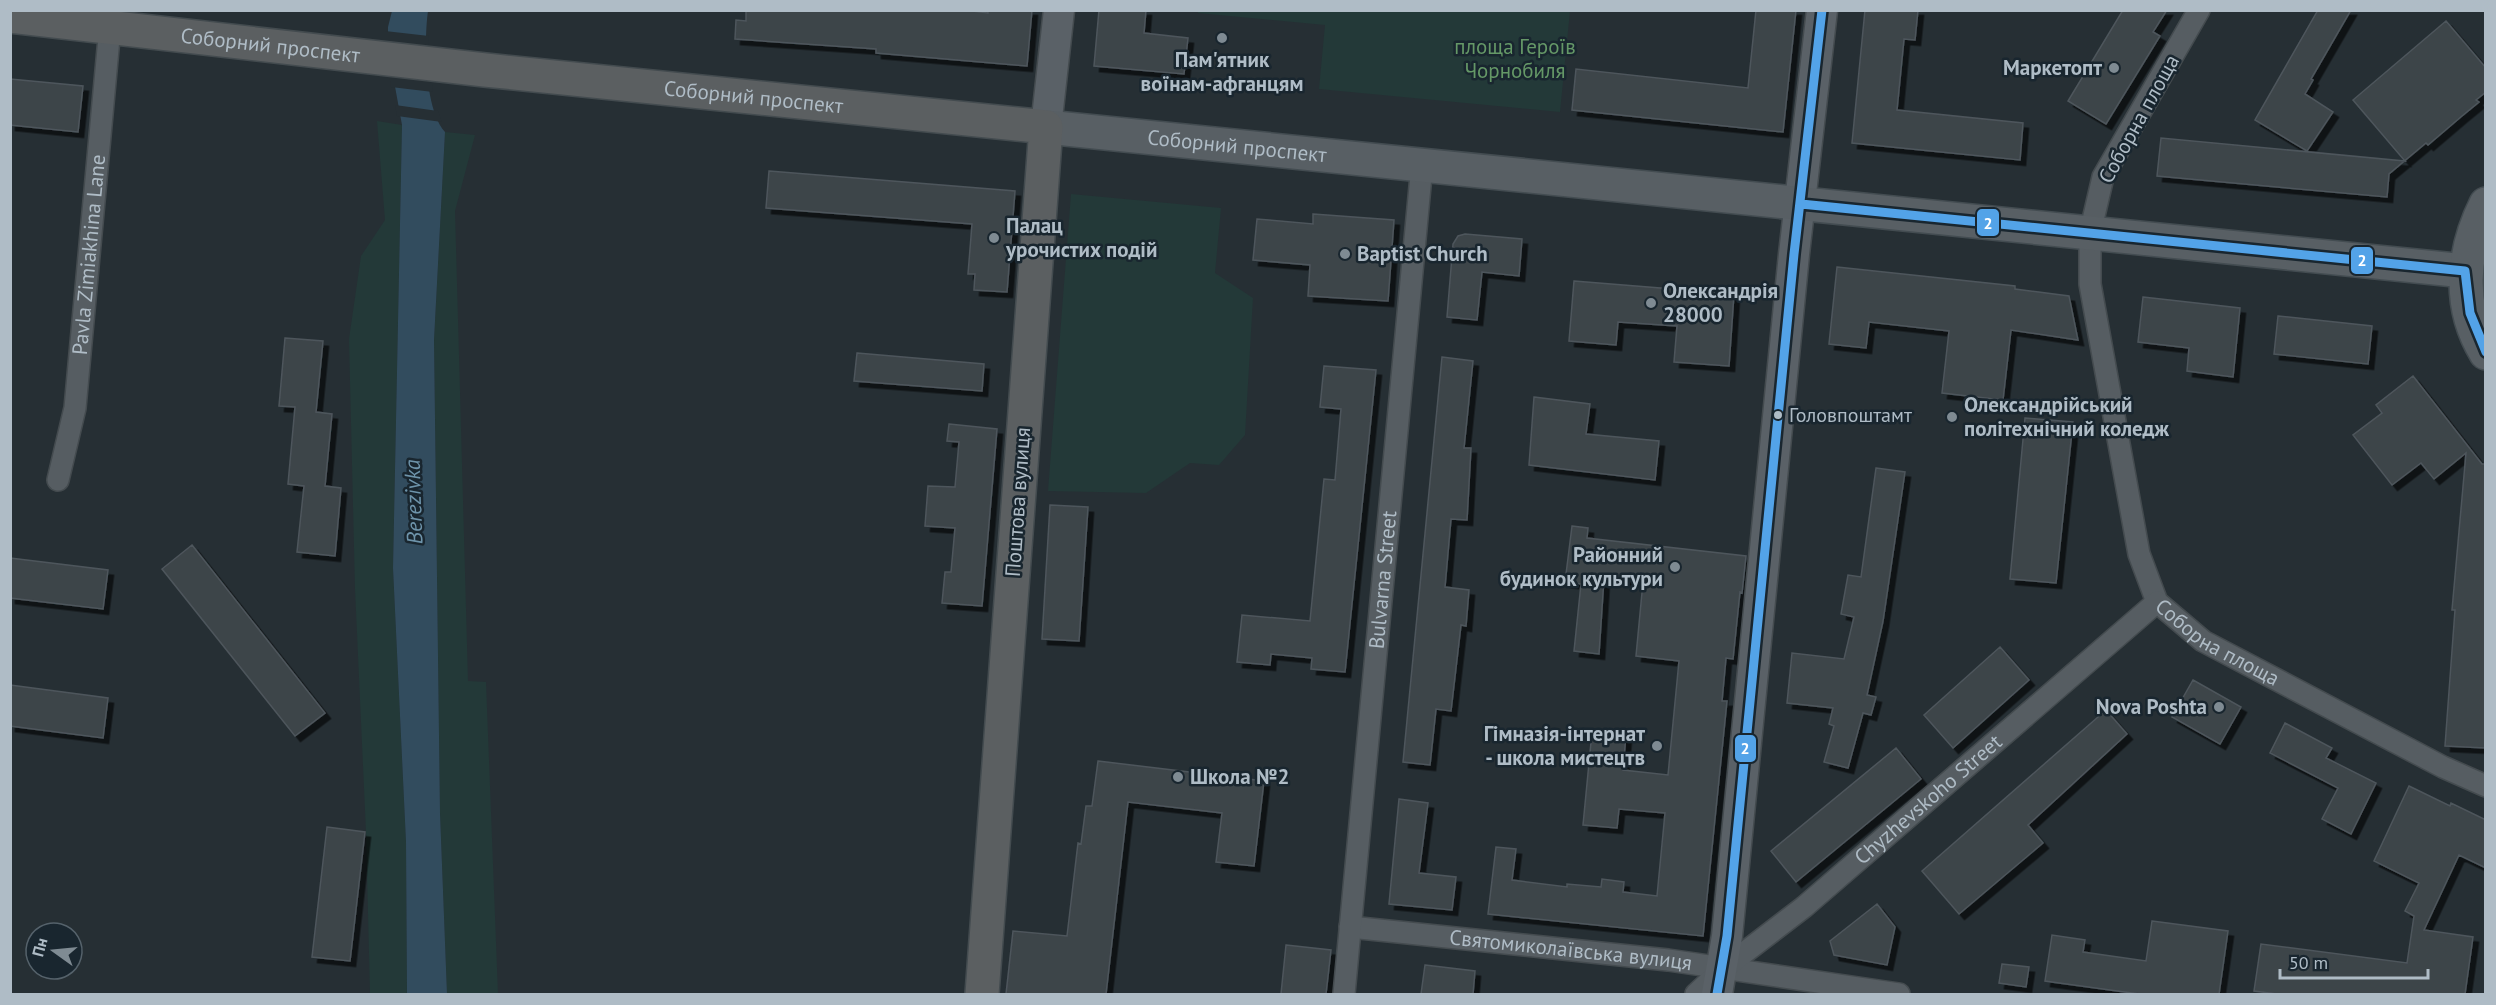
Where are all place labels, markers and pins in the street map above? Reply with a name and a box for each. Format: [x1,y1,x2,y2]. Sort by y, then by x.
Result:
marker: Пам'ятник воїнам-афганцям [1215,31,1229,45]
place label: Пам'ятник воїнам-афганцям [1141,46,1303,97]
place label: Маркетопт [2003,54,2102,81]
marker: Маркетопт [2107,61,2121,75]
place label: Палац урочистих подій [1005,212,1157,263]
marker: Палац урочистих подій [987,231,1001,245]
place label: Baptist Church [1357,240,1488,267]
marker: Baptist Church [1338,247,1352,261]
place label: Олександрія 28000 [1663,277,1778,328]
marker: Олександрія 28000 [1644,296,1658,310]
place label: Олександрійський політехнічний коледж [1964,391,2169,442]
place label: Головпоштамт [1789,402,1912,428]
marker: Головпоштамт [1772,409,1784,421]
marker: Олександрійський політехнічний коледж [1945,410,1959,424]
place label: Районний будинок культури [1500,541,1663,592]
marker: Районний будинок культури [1668,560,1682,574]
place label: Nova Poshta [2096,693,2207,720]
marker: Nova Poshta [2212,700,2226,714]
place label: Гімназія-інтернат - школа мистецтв [1484,720,1645,771]
marker: Гімназія-інтернат - школа мистецтв [1650,739,1664,753]
place label: Школа №2 [1190,763,1289,790]
marker: Школа №2 [1171,770,1185,784]

